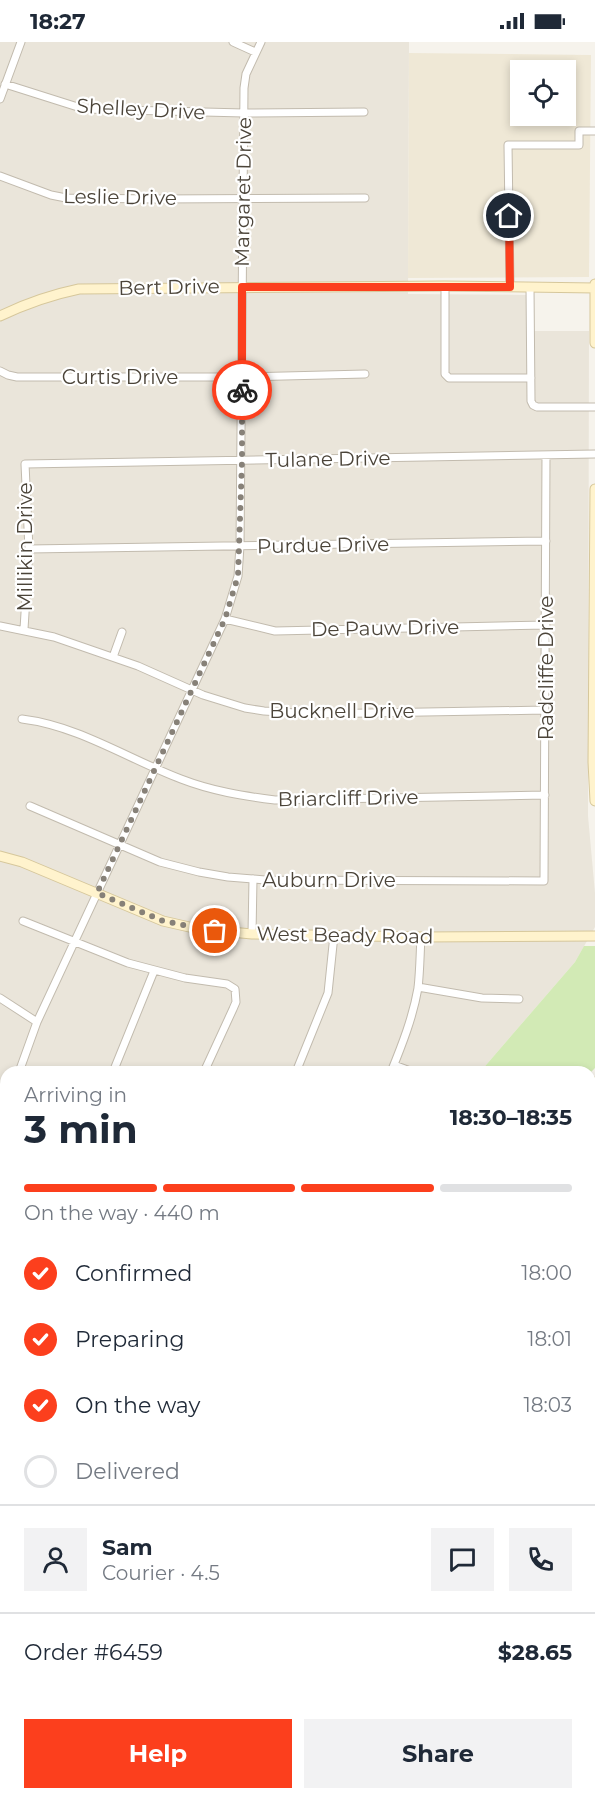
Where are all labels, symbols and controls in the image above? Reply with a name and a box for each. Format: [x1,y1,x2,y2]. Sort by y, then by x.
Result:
text: 18:27 [30,8,86,35]
map controls [510,60,576,126]
button: locate [510,60,576,126]
street label: Shelley Drive [76,94,206,124]
street label: Margaret Drive [230,117,256,267]
street label: Leslie Drive [63,184,177,210]
pin [483,190,534,241]
icon: home [492,199,525,232]
street label: Bert Drive [118,274,220,300]
courier [212,360,272,420]
street label: Curtis Drive [62,365,178,389]
icon: bike [226,374,259,407]
street label: Tulane Drive [265,446,391,472]
street label: Millikin Drive [13,482,37,612]
street label: Purdue Drive [257,532,389,558]
street label: Radcliffe Drive [534,596,558,740]
street label: De Pauw Drive [311,615,459,641]
street label: Bucknell Drive [269,699,415,723]
street label: Briarcliff Drive [277,785,419,811]
street label: Auburn Drive [262,868,396,892]
pin [189,905,240,956]
icon: bag [198,914,231,947]
street label: West Beady Road [256,921,434,949]
text: Arriving in [24,1083,127,1107]
text: 18:30–18:35 [450,1104,572,1131]
text: 3 min [24,1105,138,1153]
text: On the way · 440 m [24,1201,220,1225]
icon: check [24,1257,57,1290]
text: Confirmed [75,1260,192,1287]
text: 18:00 [521,1261,572,1285]
icon: check [24,1323,57,1356]
text: Preparing [75,1326,184,1353]
text: 18:01 [527,1327,572,1351]
icon: check [24,1389,57,1422]
text: On the way [75,1392,200,1419]
text: 18:03 [523,1393,572,1417]
text: Delivered [75,1458,180,1485]
button: person [24,1528,87,1591]
button: chat [431,1528,494,1591]
button: phone [509,1528,572,1591]
text: Sam [102,1534,153,1561]
text: Courier · 4.5 [102,1561,220,1585]
text: Order #6459 [24,1639,163,1666]
text: $28.65 [498,1639,572,1666]
button: Help [24,1719,292,1788]
button: Share [304,1719,572,1788]

